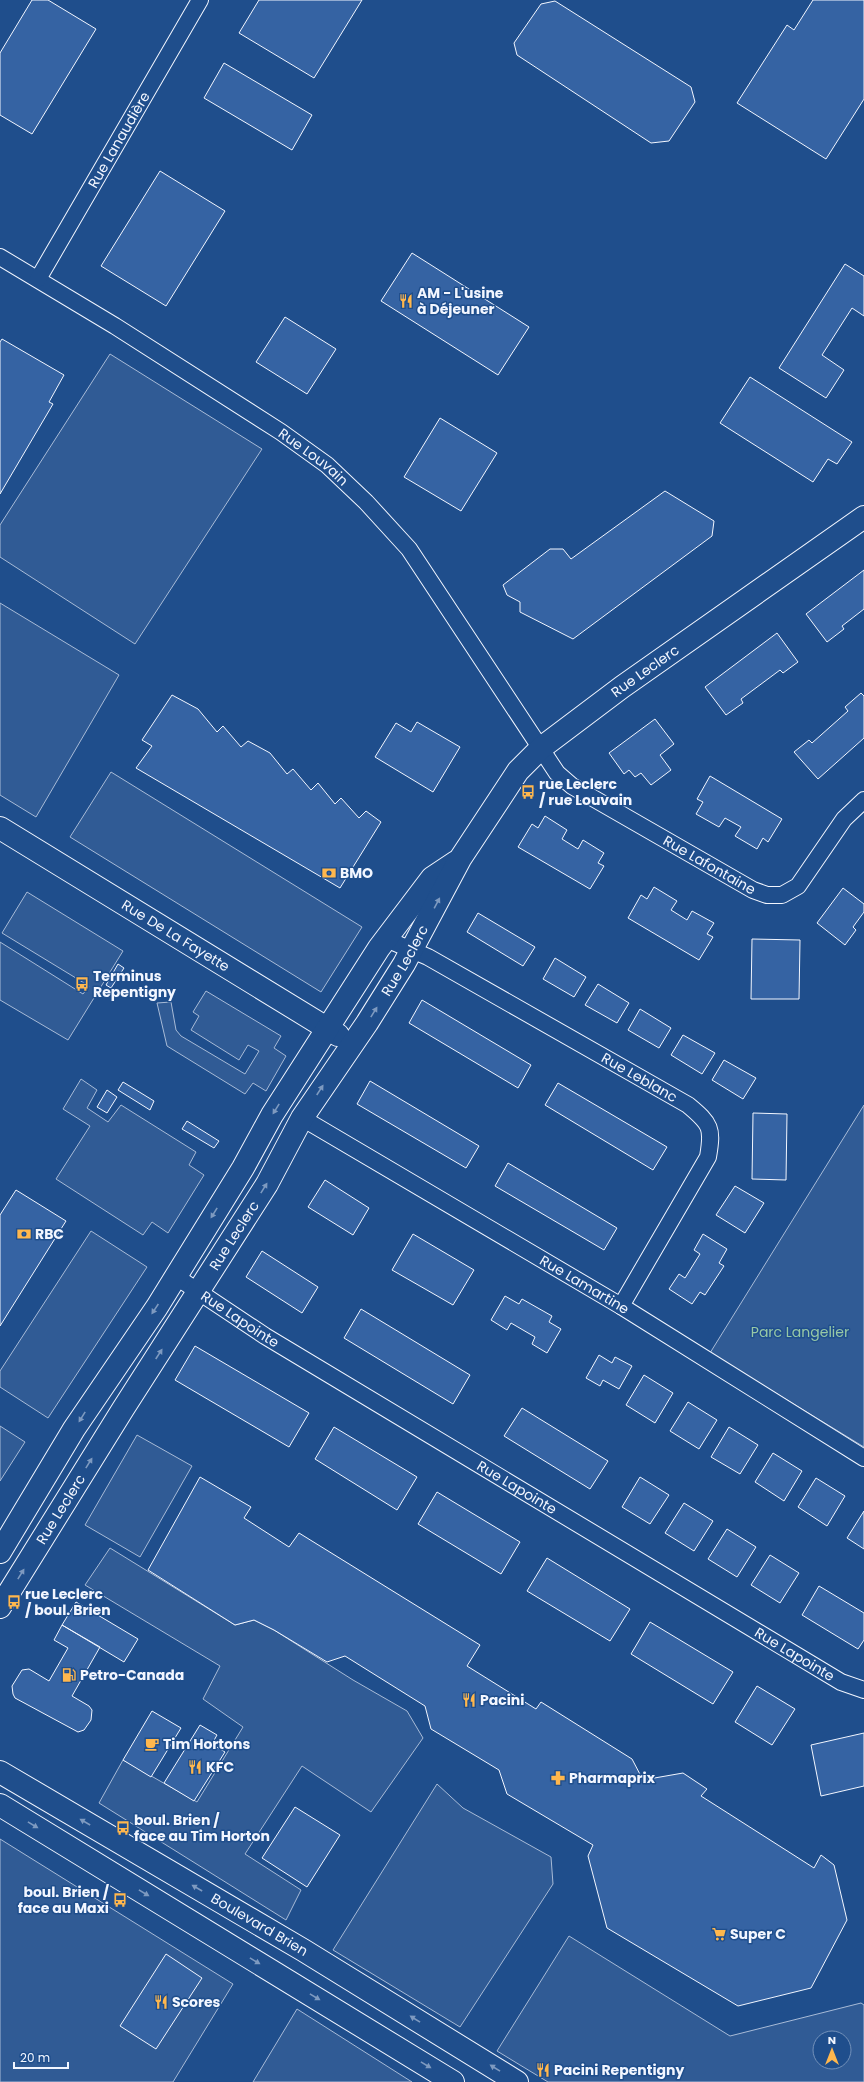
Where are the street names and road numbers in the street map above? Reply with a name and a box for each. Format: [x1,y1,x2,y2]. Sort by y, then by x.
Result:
street label: Rue Lanaudière [83,88,155,192]
street label: Rue Louvain [274,423,353,490]
street label: Rue Leclerc [607,640,683,702]
street label: Rue Lafontaine [660,830,760,900]
street label: Rue De La Fayette [118,895,234,977]
street label: Rue Leclerc [376,921,433,1000]
street label: Rue Leblanc [598,1048,681,1107]
street label: Rue Leclerc [204,1197,264,1274]
street label: Rue Lamartine [536,1250,633,1319]
street label: Rue Lapointe [197,1286,283,1352]
street label: Rue Lapointe [473,1456,561,1519]
street label: Rue Leclerc [31,1470,90,1548]
street label: Rue Lapointe [751,1622,839,1686]
street label: Boulevard Brien [207,1888,312,1961]

